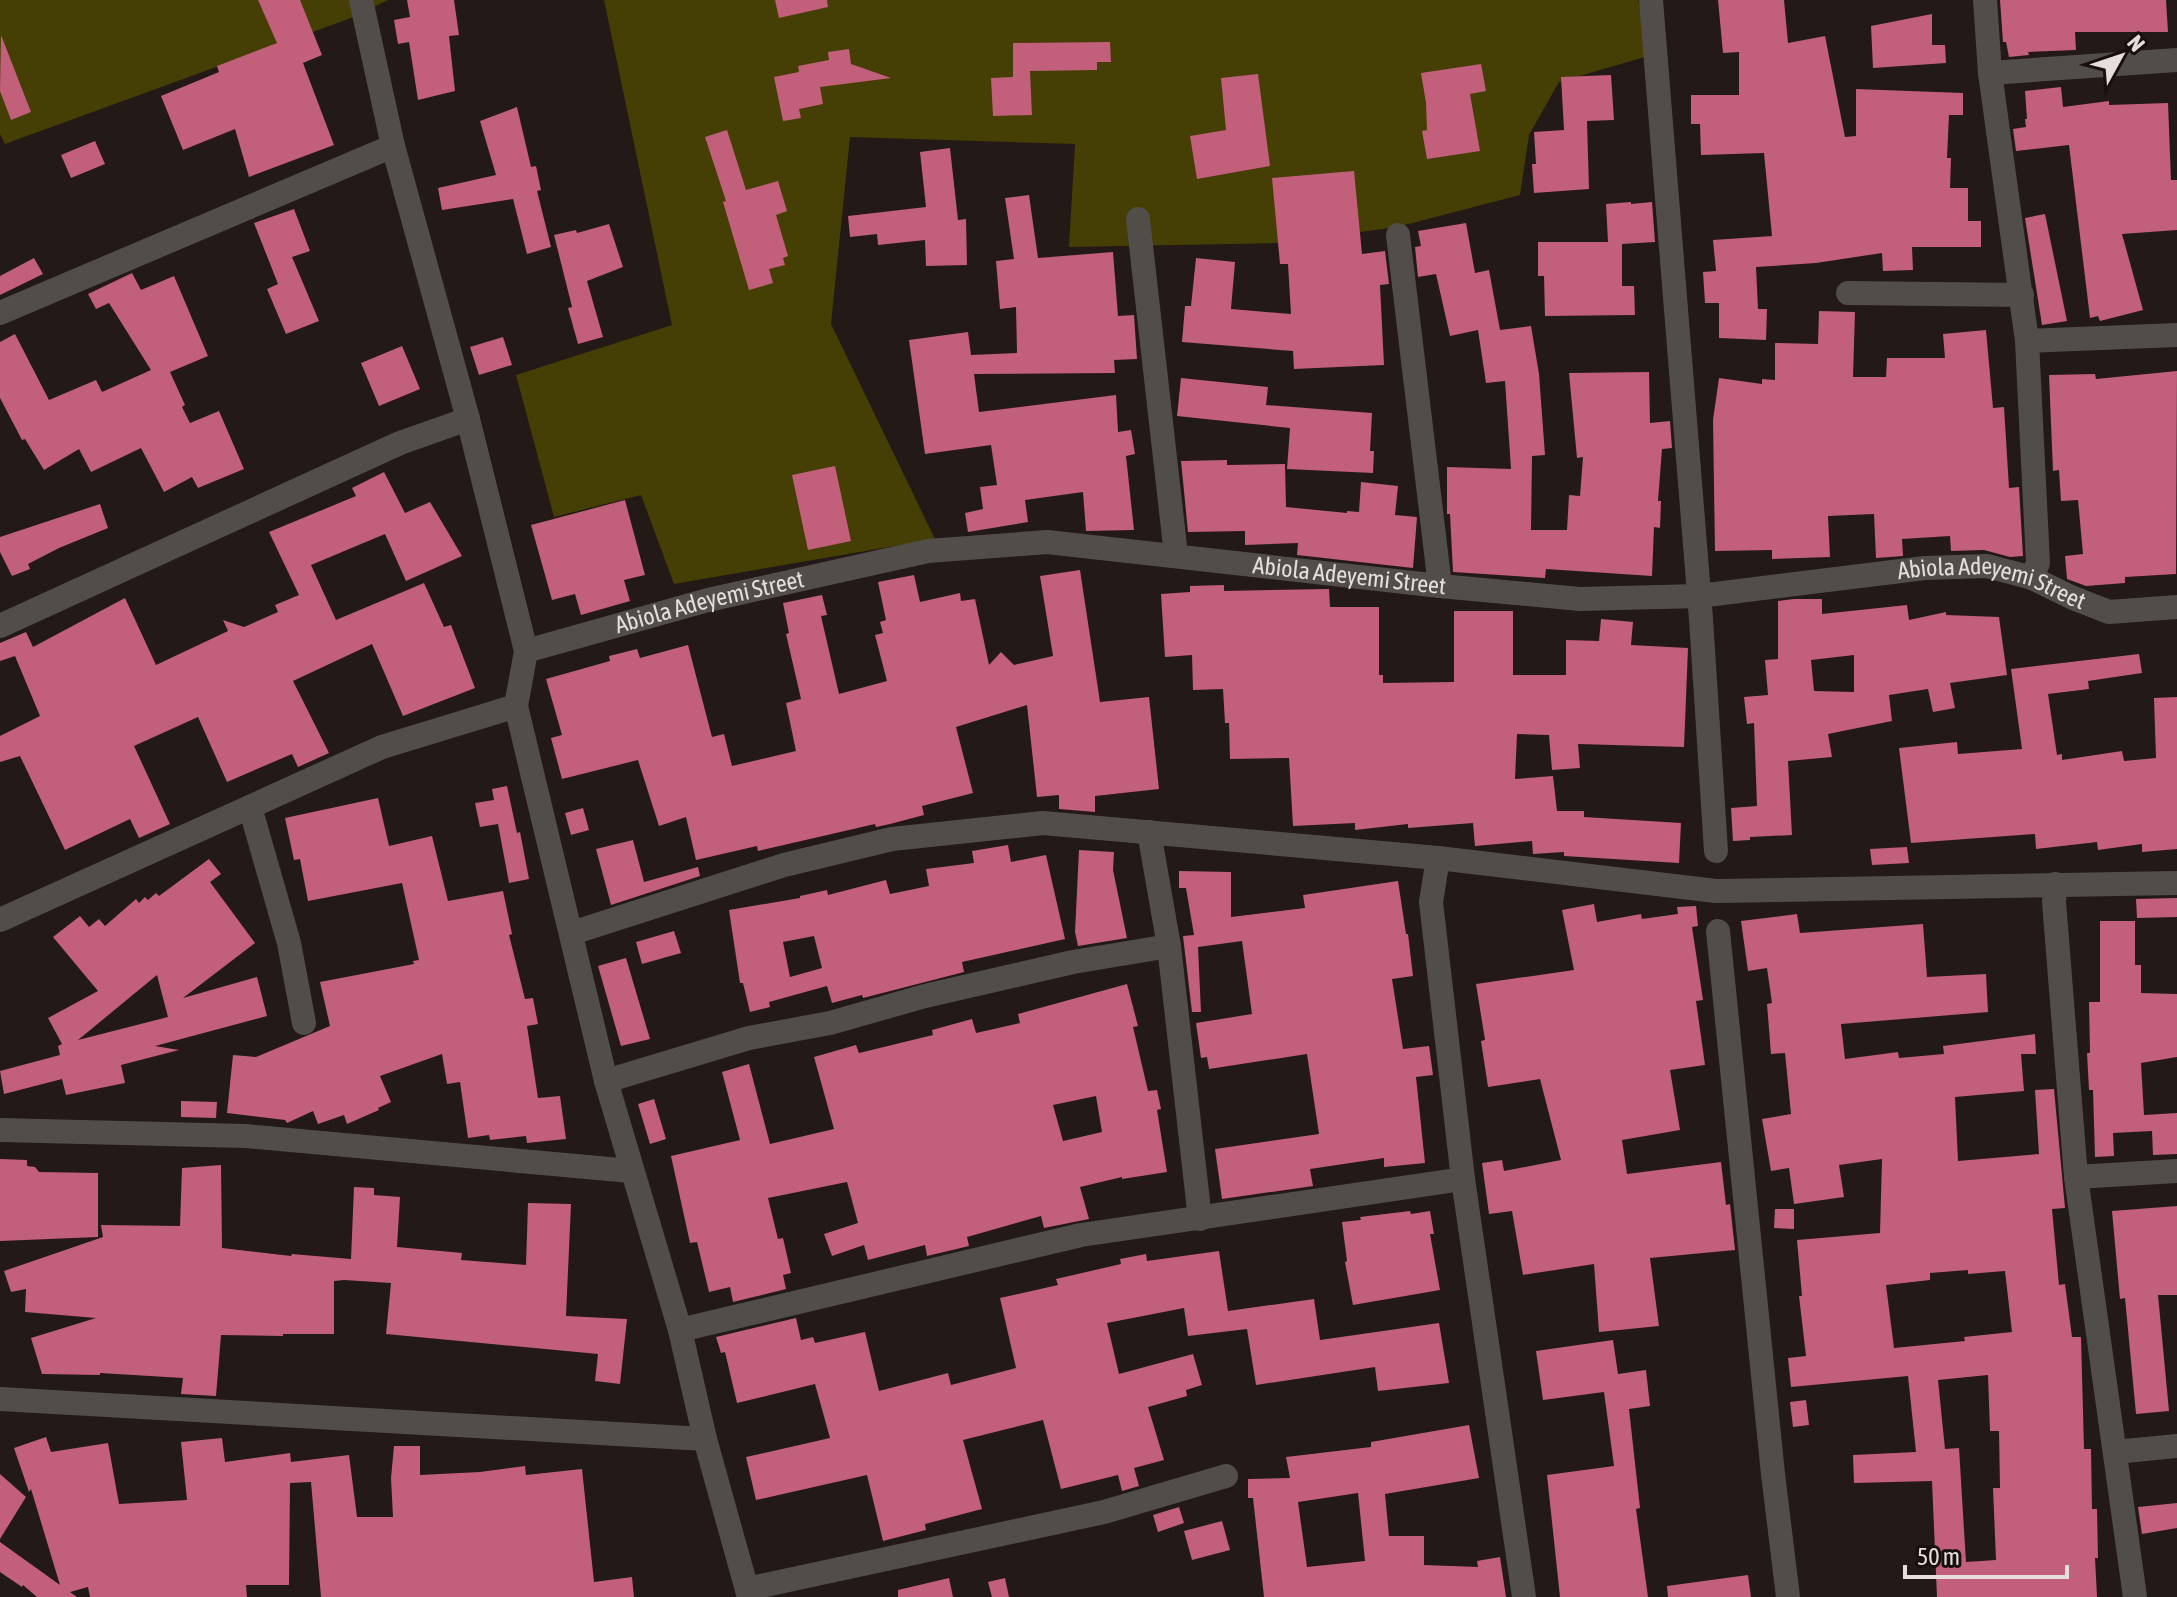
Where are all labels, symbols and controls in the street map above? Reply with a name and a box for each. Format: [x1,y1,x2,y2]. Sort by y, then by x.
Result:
north arrow [2081,16,2161,96]
text: N [2122,30,2150,56]
street label: Abiola Adeyemi Street [1252,551,1447,599]
street label: Abiola Adeyemi Street [1896,552,2090,615]
street label: Abiola Adeyemi Street [612,565,807,638]
scale bar [1905,1529,2067,1579]
text: 50 m [1917,1543,1960,1570]

